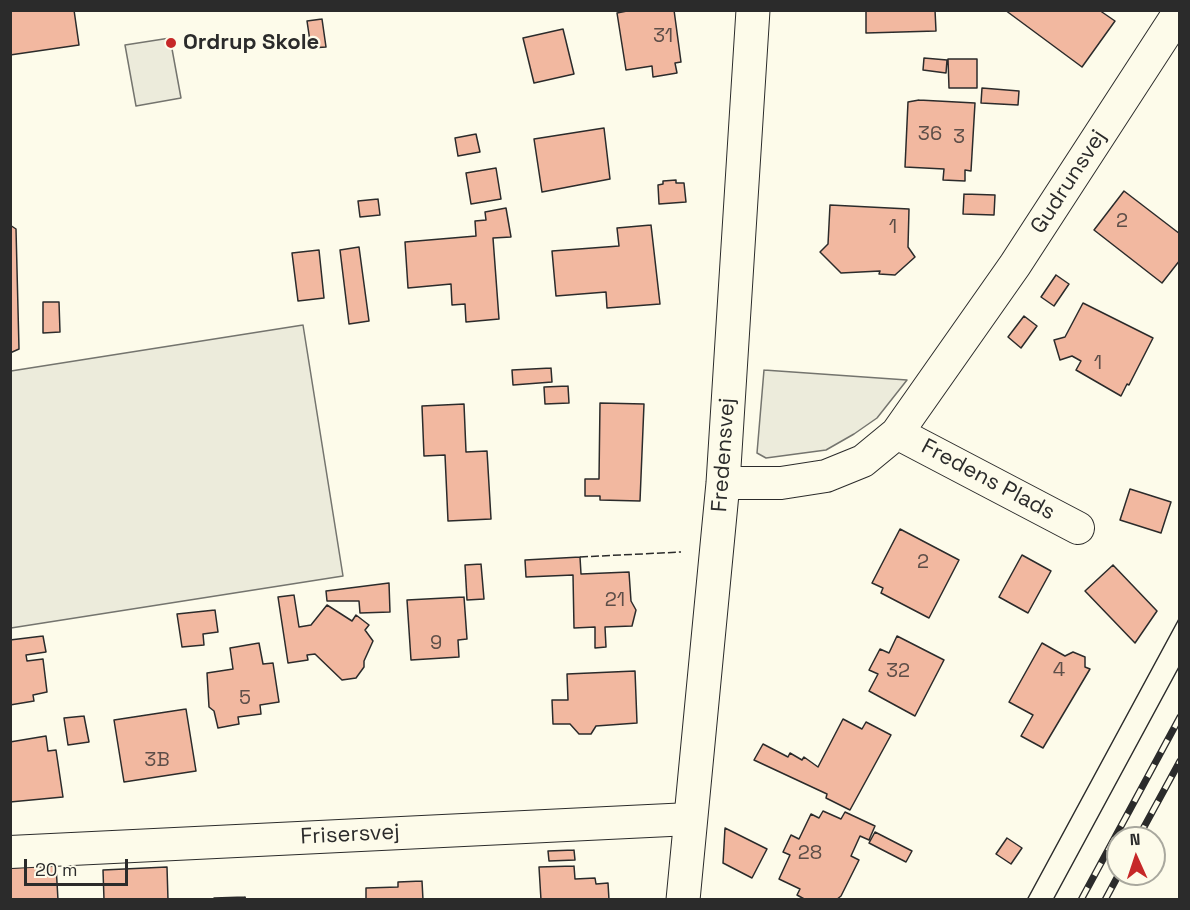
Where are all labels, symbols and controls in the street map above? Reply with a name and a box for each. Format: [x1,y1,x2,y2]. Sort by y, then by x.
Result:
house number: 31 [653,25,673,49]
place label: Ordrup Skole [183,30,319,56]
marker: Ordrup Skole [164,36,178,50]
house number: 36 [918,123,942,147]
street label: Gudrunsvej [1026,125,1112,239]
house number: 3 [953,126,965,150]
house number: 2 [1116,210,1128,234]
house number: 1 [889,216,897,240]
house number: 1 [1094,352,1102,376]
street label: Fredensvej [707,397,741,513]
street label: Fredens Plads [917,434,1059,526]
house number: 2 [917,551,929,575]
house number: 21 [605,589,625,613]
house number: 9 [430,632,442,656]
house number: 4 [1053,659,1065,683]
house number: 32 [886,660,910,684]
house number: 5 [239,687,251,711]
house number: 3B [144,749,170,773]
street label: Frisersvej [300,819,400,851]
north arrow [1106,826,1166,886]
text: N [1129,829,1141,850]
house number: 28 [798,842,822,866]
scale bar [27,847,130,885]
text: 20 m [35,858,78,881]

